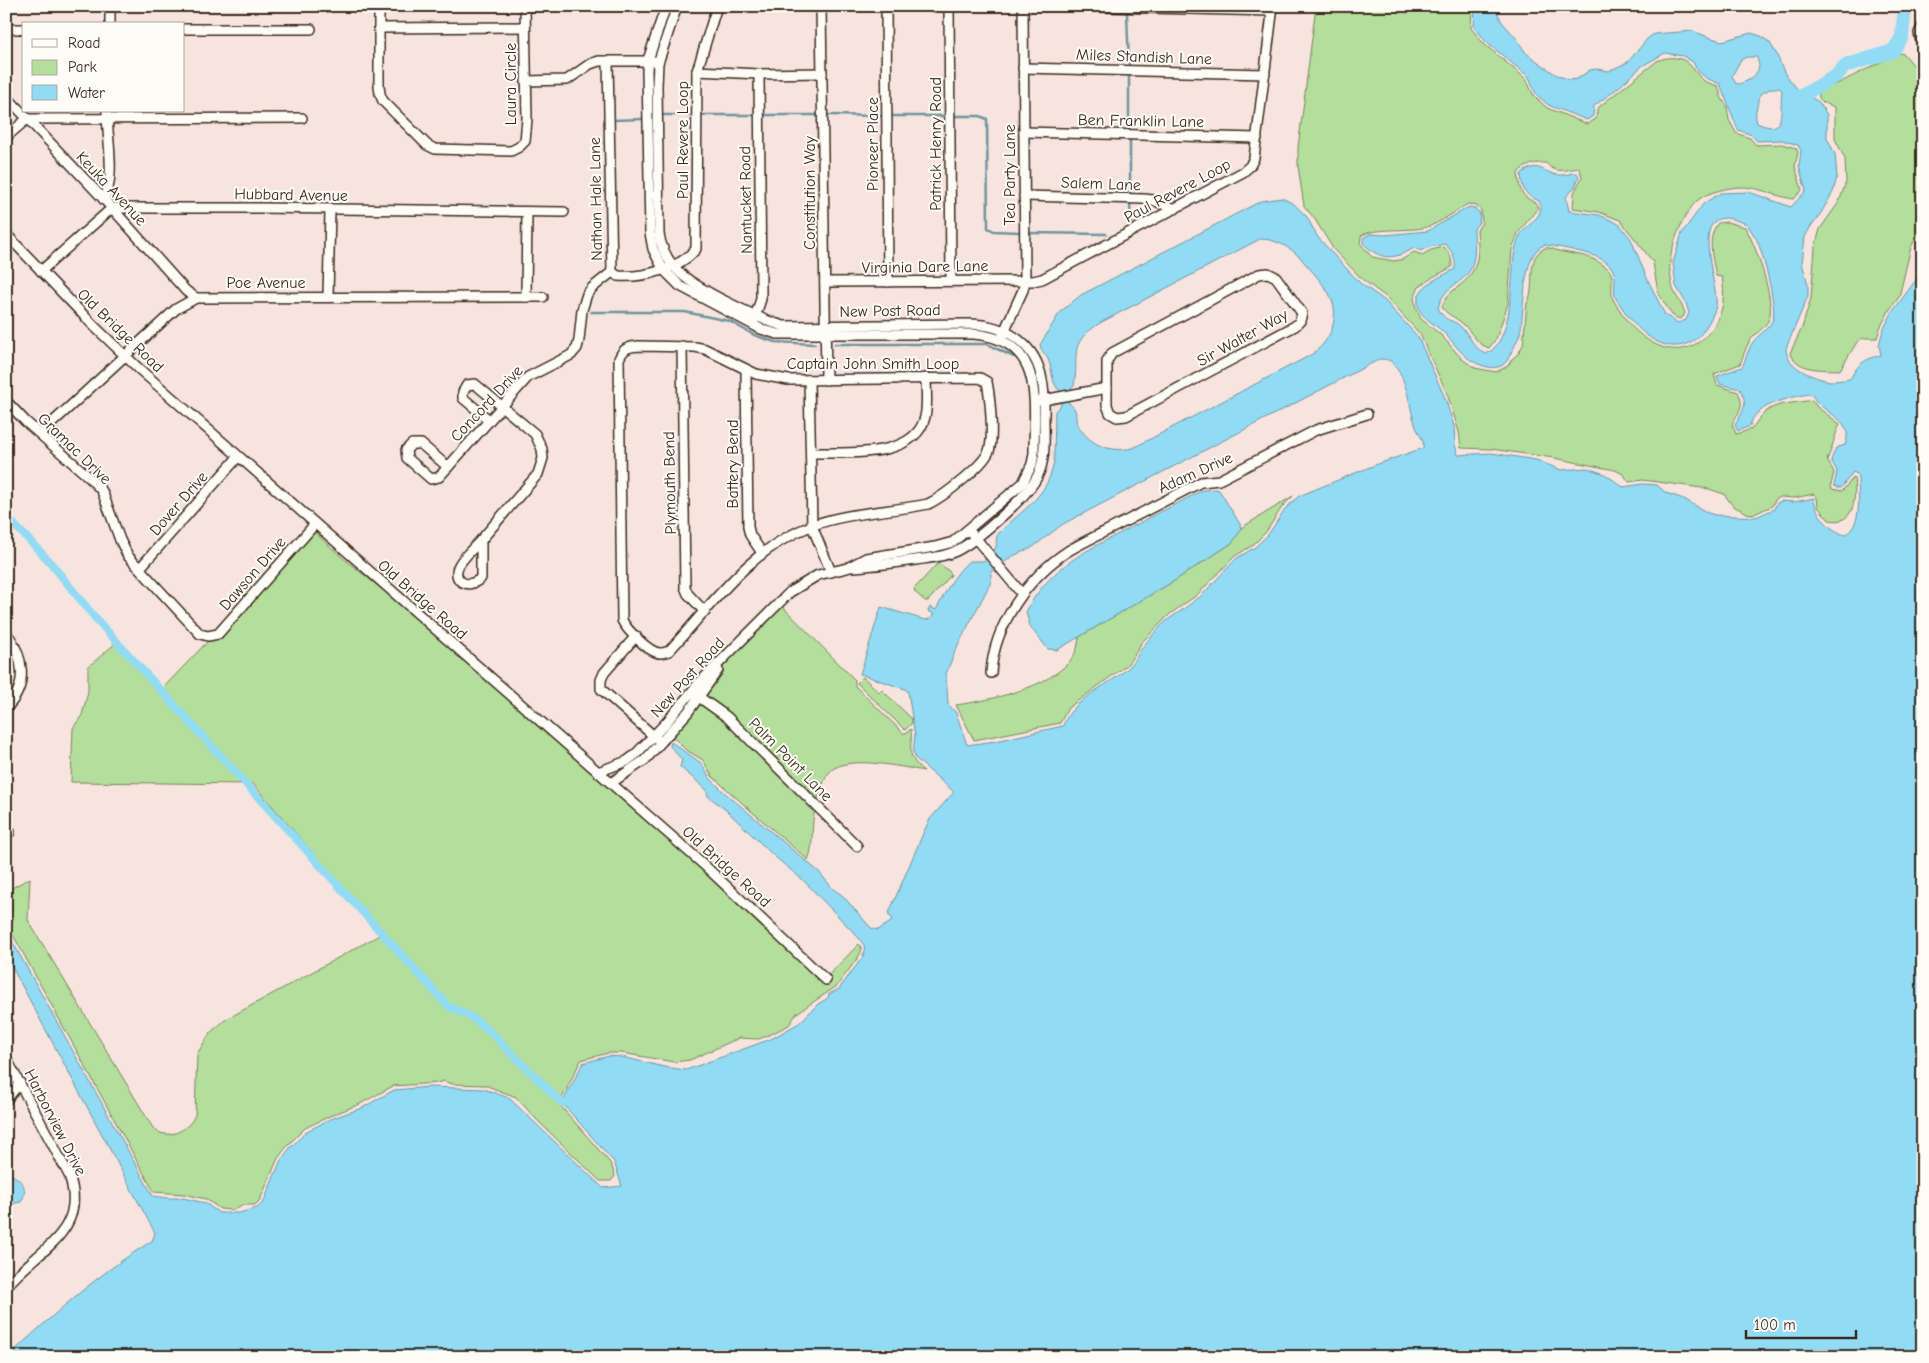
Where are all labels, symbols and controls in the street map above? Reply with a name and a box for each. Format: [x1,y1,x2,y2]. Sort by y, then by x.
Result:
legend [22,22,185,112]
text: Road [68,34,100,52]
street label: Laura Circle [502,43,520,125]
street label: Miles Standish Lane [1076,46,1212,68]
text: Park [68,58,97,76]
street label: Patrick Henry Road [927,77,945,211]
street label: Paul Revere Loop [674,81,692,199]
text: Water [68,84,105,102]
street label: Pioneer Place [864,97,882,191]
street label: Ben Franklin Lane [1078,111,1204,131]
street label: Tea Party Lane [1001,124,1019,226]
street label: Constitution Way [801,135,819,250]
street label: Nathan Hale Lane [586,137,606,261]
street label: Nantucket Road [736,146,756,254]
street label: Keuka Avenue [72,148,150,230]
street label: Paul Revere Loop [1121,155,1234,226]
street label: Salem Lane [1061,174,1141,194]
street label: Hubbard Avenue [234,185,348,205]
street label: Virginia Dare Lane [861,257,989,277]
street label: Poe Avenue [227,274,305,292]
street label: Old Bridge Road [74,285,167,376]
street label: New Post Road [839,301,941,321]
street label: Sir Walter Way [1194,305,1292,370]
street label: Captain John Smith Loop [787,355,959,373]
street label: Concord Drive [447,362,527,445]
street label: Gramac Drive [34,409,115,488]
street label: Battery Bend [724,420,742,509]
street label: Plymouth Bend [660,431,680,535]
street label: Adam Drive [1156,449,1235,497]
street label: Dover Drive [146,468,211,539]
street label: Dawson Drive [216,533,290,614]
street label: Old Bridge Road [374,556,471,643]
street label: New Post Road [647,634,728,721]
street label: Palm Point Lane [745,714,836,805]
street label: Old Bridge Road [679,822,774,911]
street label: Harborview Drive [20,1066,90,1179]
scale bar [1746,1308,1856,1340]
text: 100 m [1754,1316,1796,1334]

